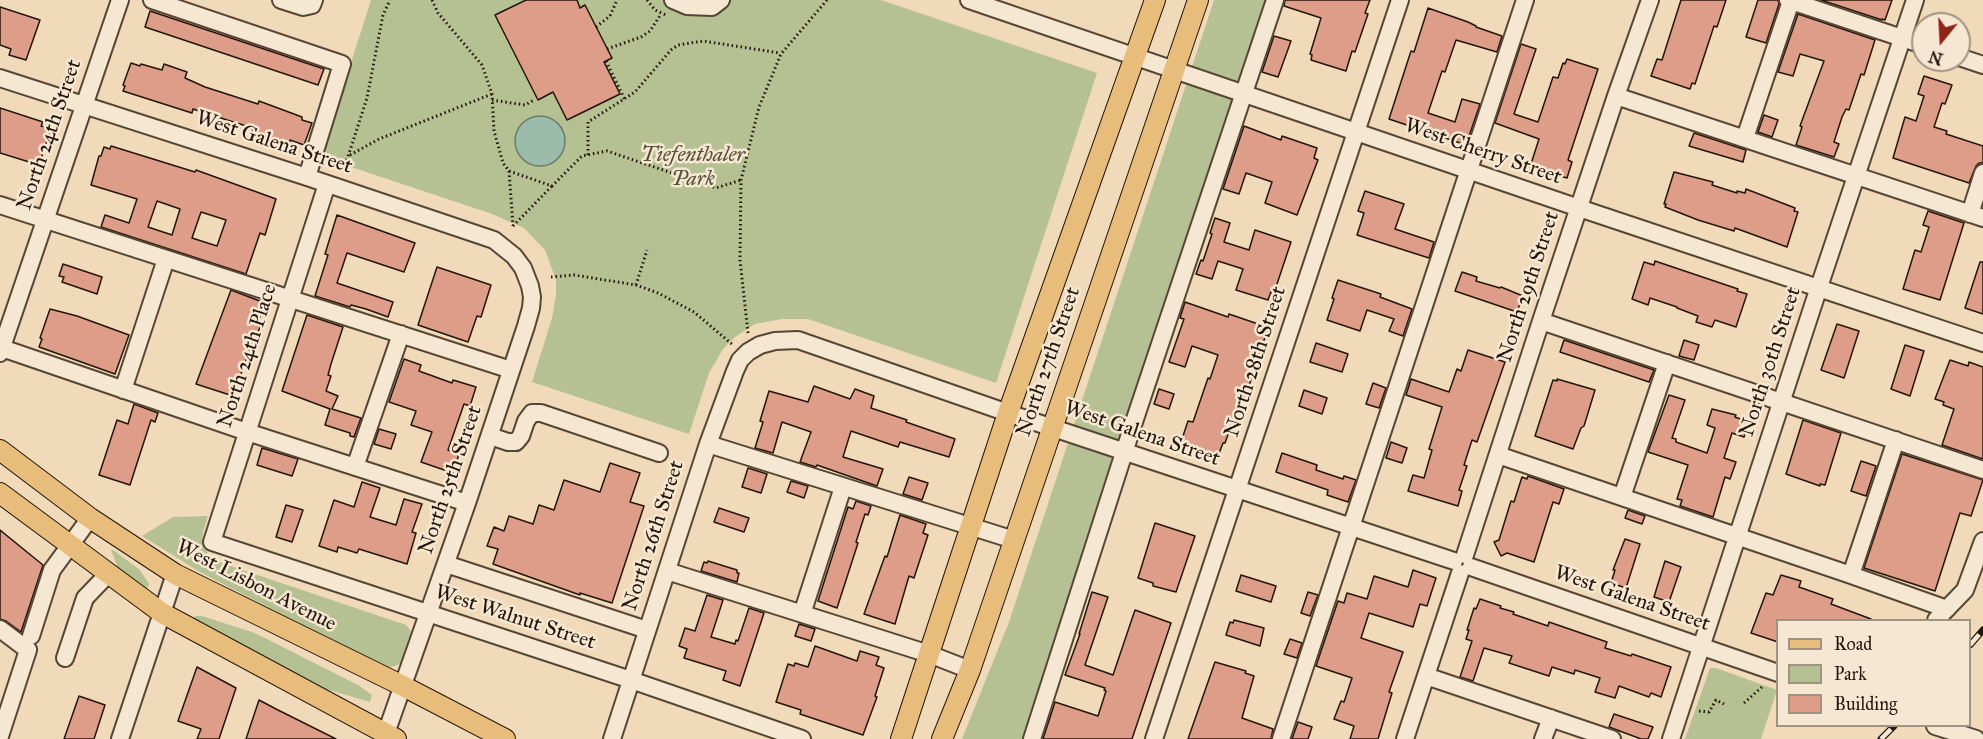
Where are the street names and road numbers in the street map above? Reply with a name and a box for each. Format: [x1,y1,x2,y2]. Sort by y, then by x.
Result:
street label: North 24th Street [12,56,88,214]
street label: West Galena Street [193,106,355,180]
street label: West Cherry Street [1401,113,1565,191]
street label: North 29th Street [1493,208,1565,366]
street label: North 24th Place [213,281,283,431]
street label: North 28th Street [1220,283,1292,441]
street label: North 27th Street [1012,284,1086,440]
street label: North 30th Street [1735,284,1807,440]
street label: West Galena Street [1061,396,1223,472]
street label: North 25th Street [414,402,488,558]
street label: North 26th Street [618,458,690,614]
street label: West Lisbon Avenue [172,535,340,637]
street label: West Galena Street [1551,561,1713,637]
street label: West Walnut Street [431,580,599,656]

